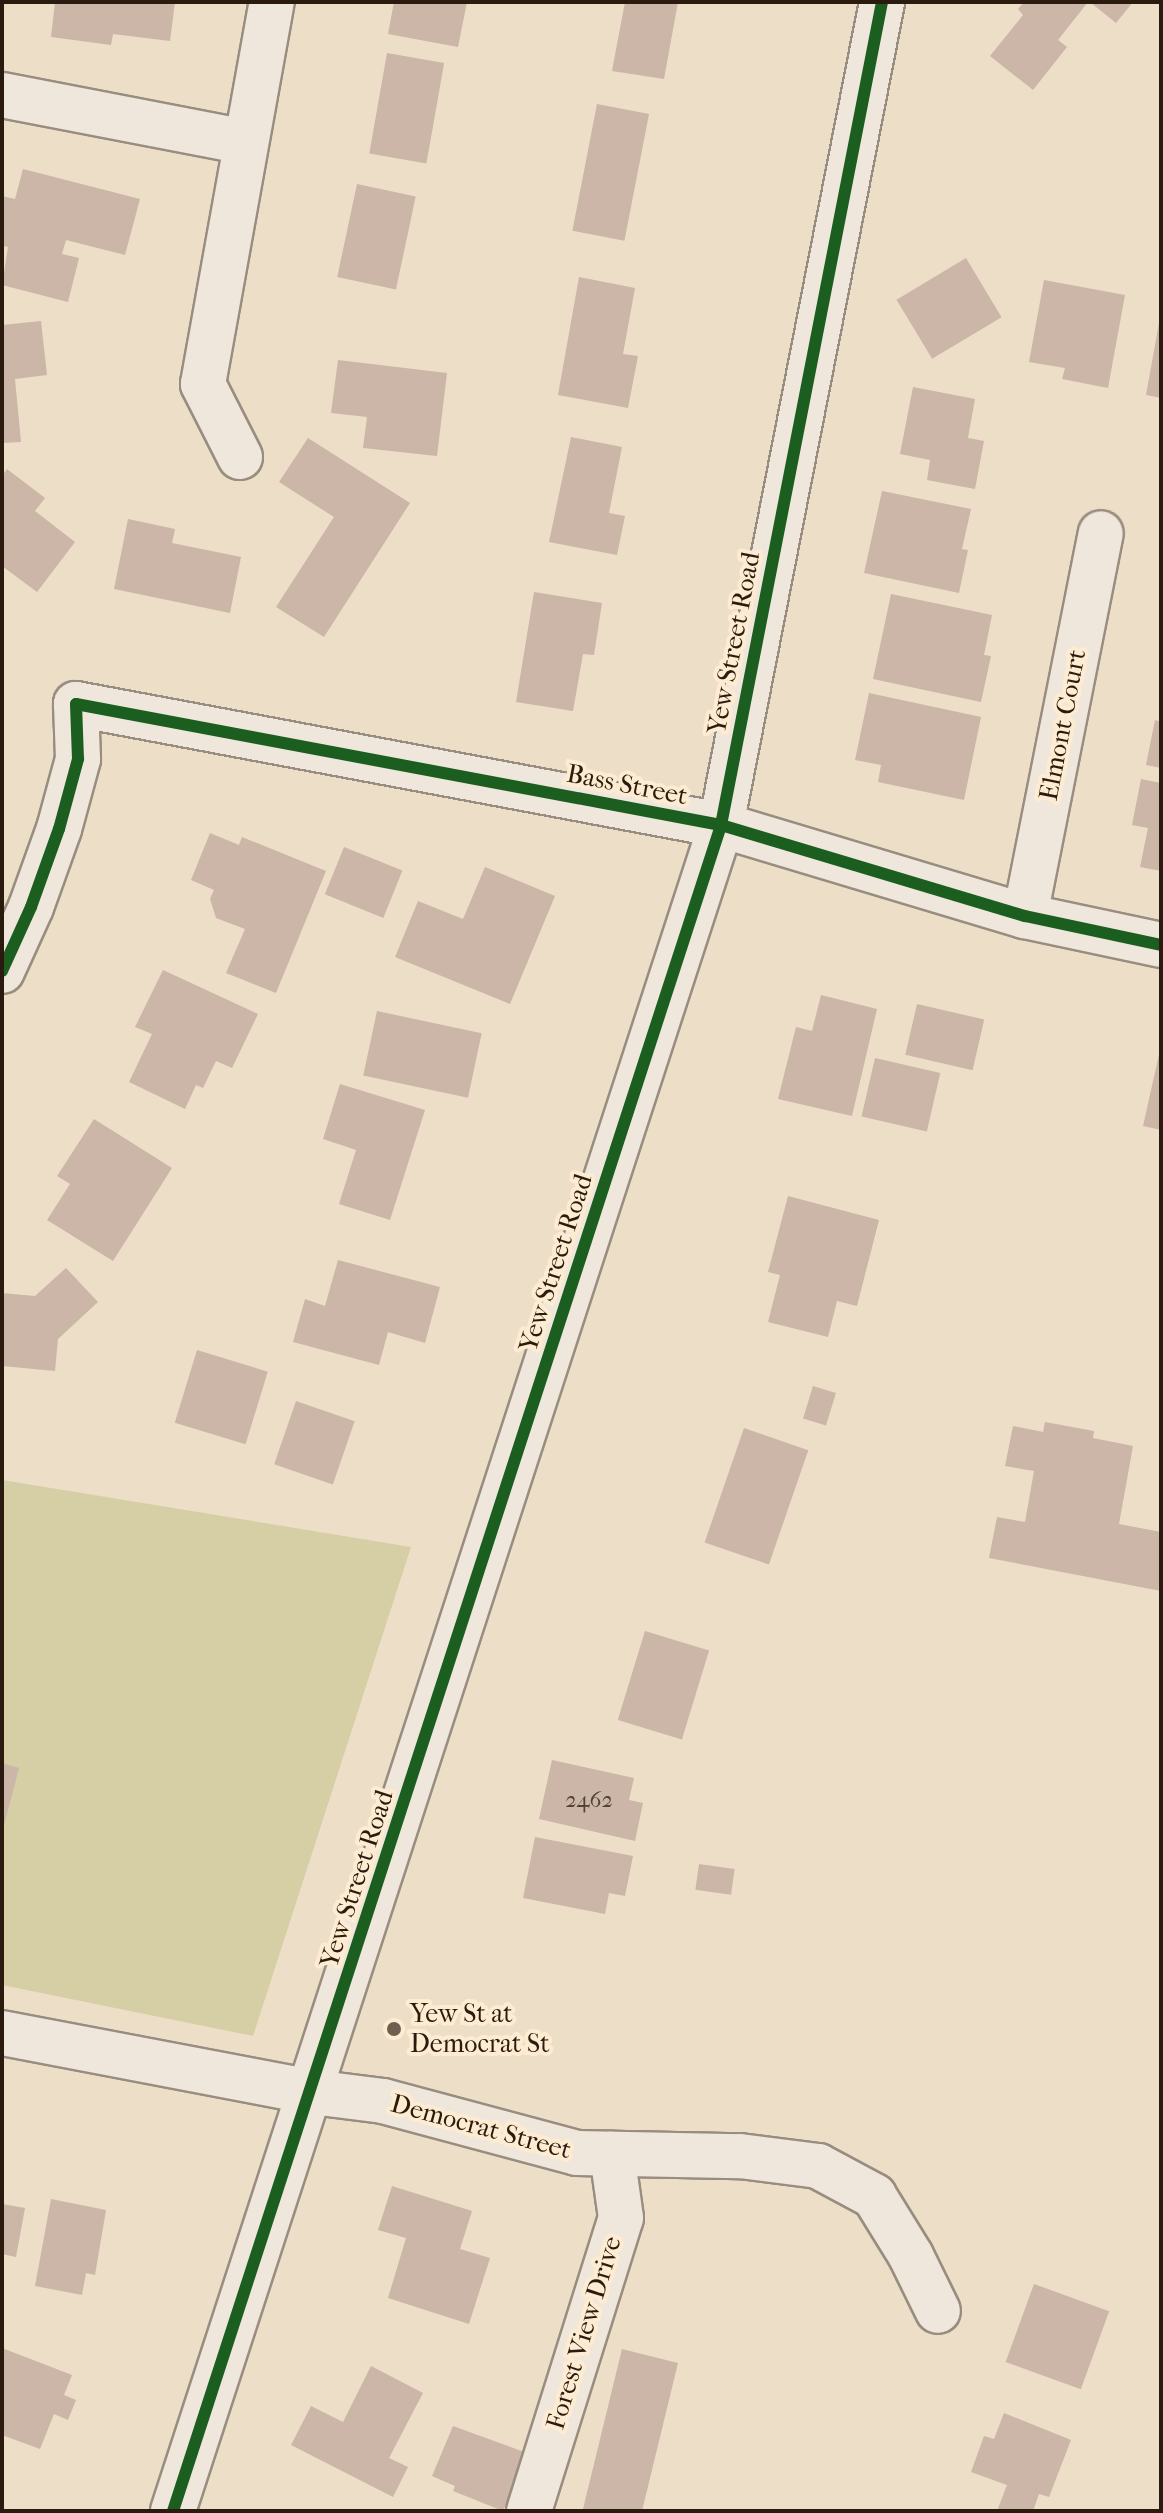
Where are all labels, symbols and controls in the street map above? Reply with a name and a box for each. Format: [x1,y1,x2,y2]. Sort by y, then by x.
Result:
street label: Yew Street Road [701,549,767,737]
street label: Elmont Court [1033,647,1093,803]
street label: Bass Street [564,758,690,812]
street label: Yew Street Road [513,1170,599,1356]
street label: Yew Street Road [314,1786,400,1972]
house number: 2462 [565,1788,613,1814]
place label: Yew St at Democrat St [410,1998,550,2060]
marker: Yew St at Democrat St [385,2020,403,2038]
street label: Democrat Street [387,2088,575,2166]
street label: Forest View Drive [540,2233,628,2433]

